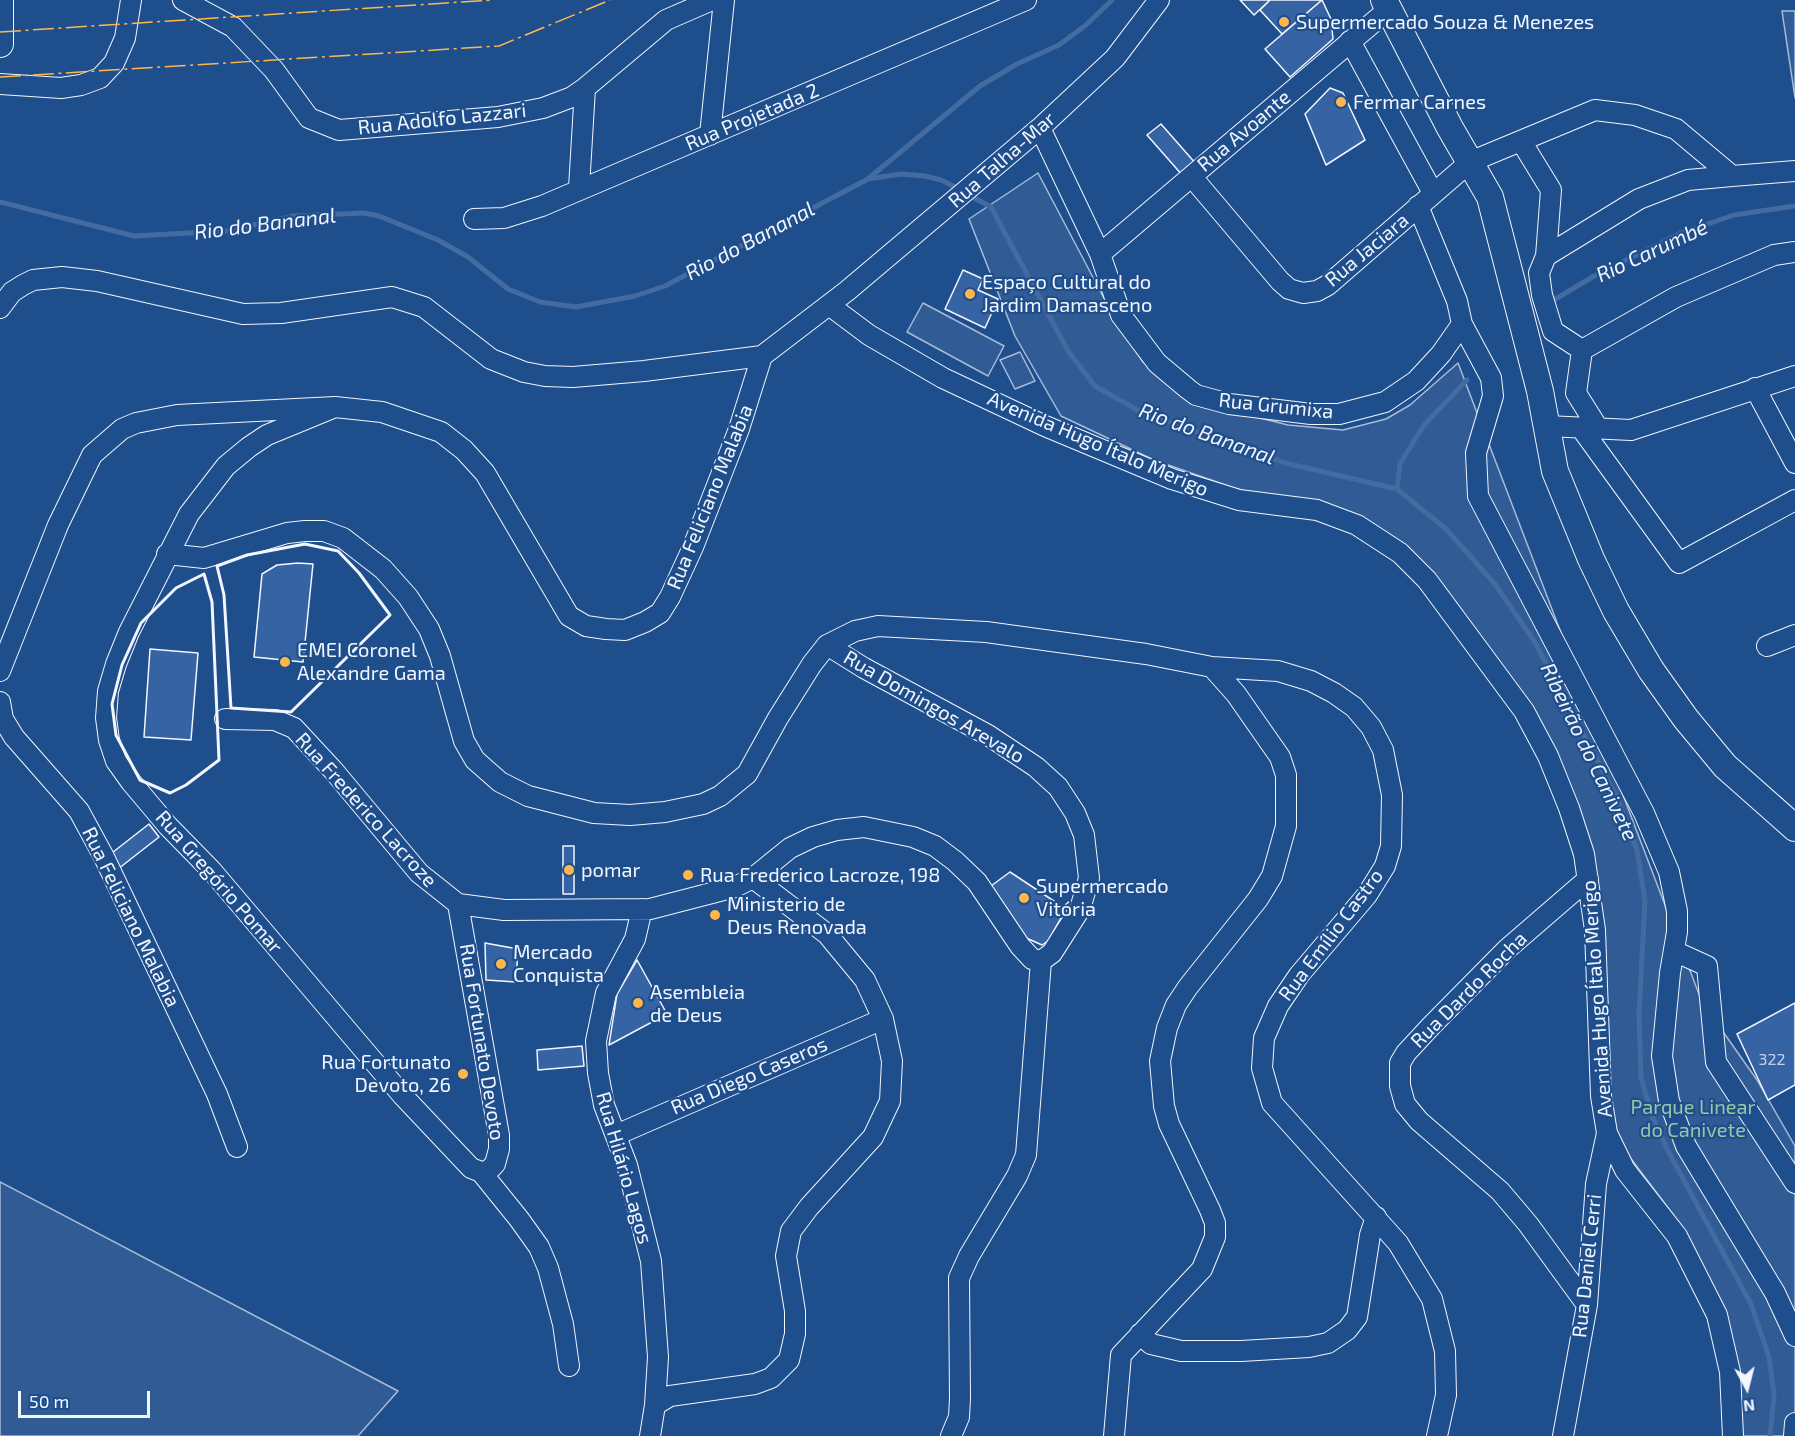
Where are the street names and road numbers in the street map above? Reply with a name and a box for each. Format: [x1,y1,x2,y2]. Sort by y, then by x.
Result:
street label: Rua Projetada 2 [682,78,822,156]
street label: Rua Avoante [1193,85,1295,177]
street label: Rua Adolfo Lazzari [357,98,527,140]
street label: Rua Talha-Mar [944,107,1060,213]
street label: Rua Jaciara [1320,208,1414,292]
street label: Avenida Hugo Ítalo Merigo [984,387,1212,501]
street label: Rua Grumixa [1217,388,1335,424]
street label: Rua Feliciano Malabia [662,401,758,593]
street label: Rua Domingos Arevalo [839,645,1029,769]
street label: Rua Frederico Lacroze [290,728,442,892]
street label: Rua Gregório Pomar [151,806,287,958]
street label: Rua Feliciano Malabia [77,823,185,1011]
street label: Rua Emílio Castro [1274,864,1388,1006]
street label: Avenida Hugo Ítalo Merigo [1577,880,1617,1118]
street label: Rua Dardo Rocha [1406,927,1532,1053]
street label: Rua Fortunato Devoto [455,942,509,1142]
street label: Rua Diego Caseros [667,1032,831,1120]
street label: Rua Hilário Lagos [591,1089,657,1247]
street label: Rua Daniel Cerri [1568,1193,1606,1339]

